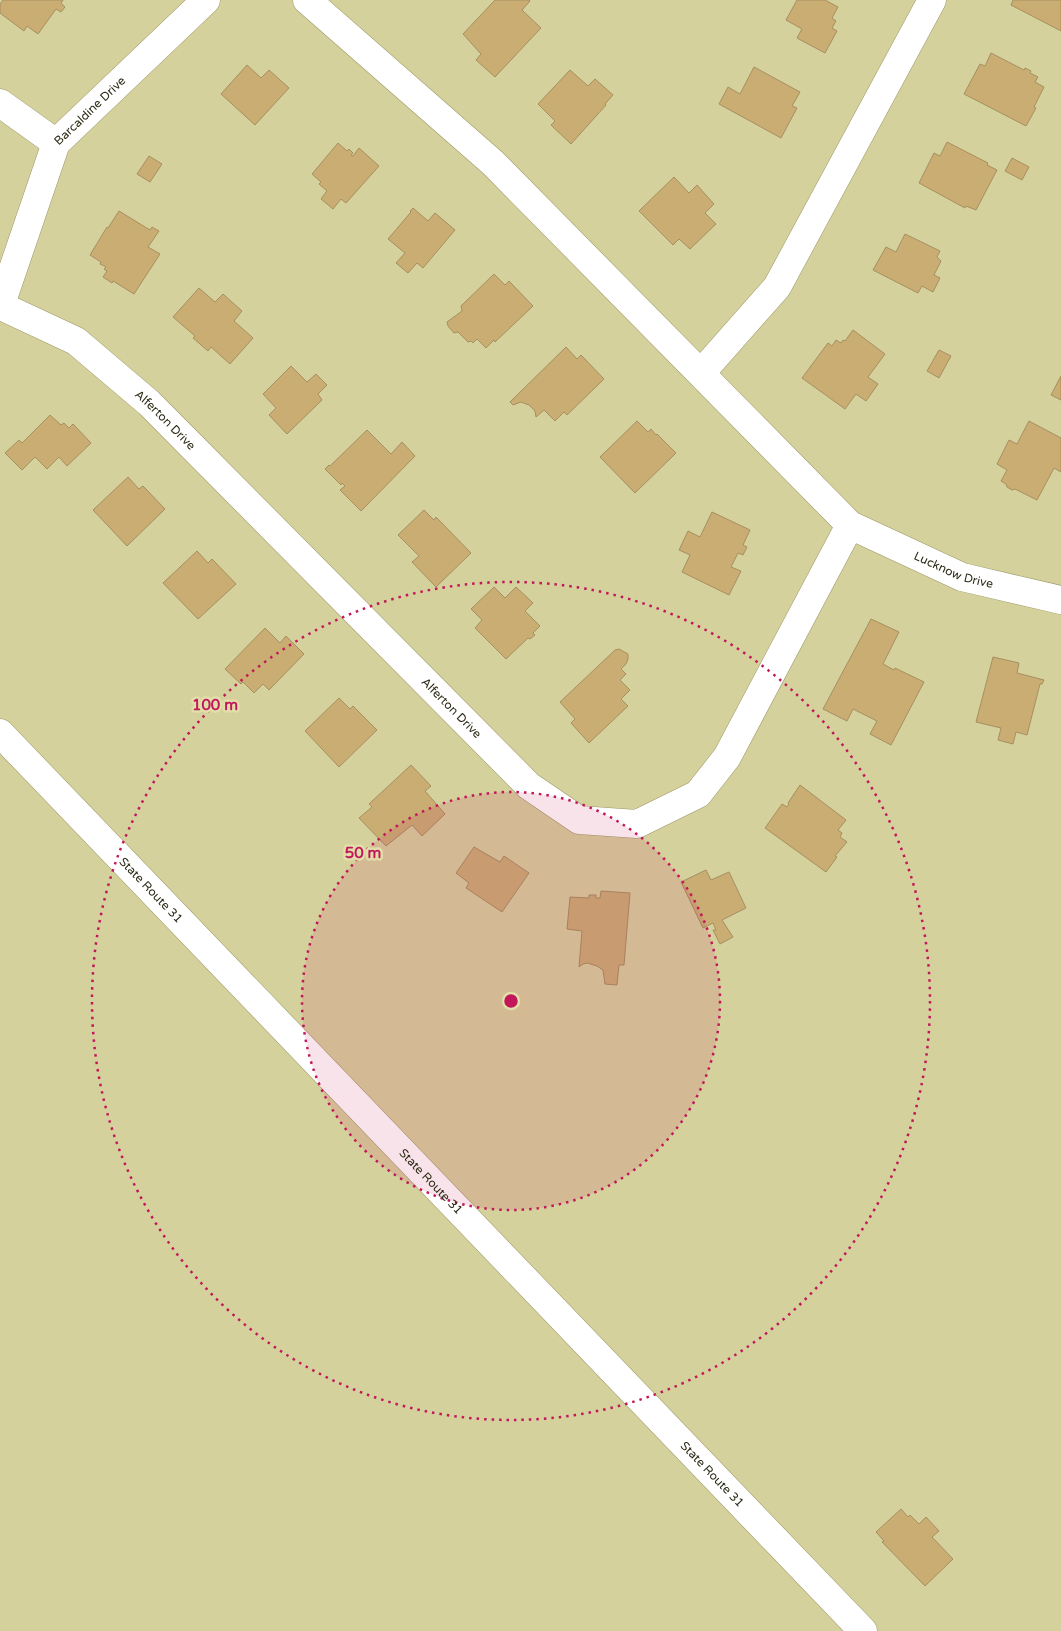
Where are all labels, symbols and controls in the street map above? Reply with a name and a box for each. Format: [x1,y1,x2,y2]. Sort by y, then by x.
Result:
street label: Barcaldine Drive [51,73,128,148]
street label: Alferton Drive [132,387,199,453]
street label: Lucknow Drive [912,549,995,591]
street label: Alferton Drive [419,675,485,741]
text: 100 m [192,696,238,714]
text: 50 m [345,844,381,862]
street label: State Route 31 [116,855,186,926]
centre of rings [502,992,520,1010]
street label: State Route 31 [396,1146,466,1217]
street label: State Route 31 [678,1439,747,1510]

